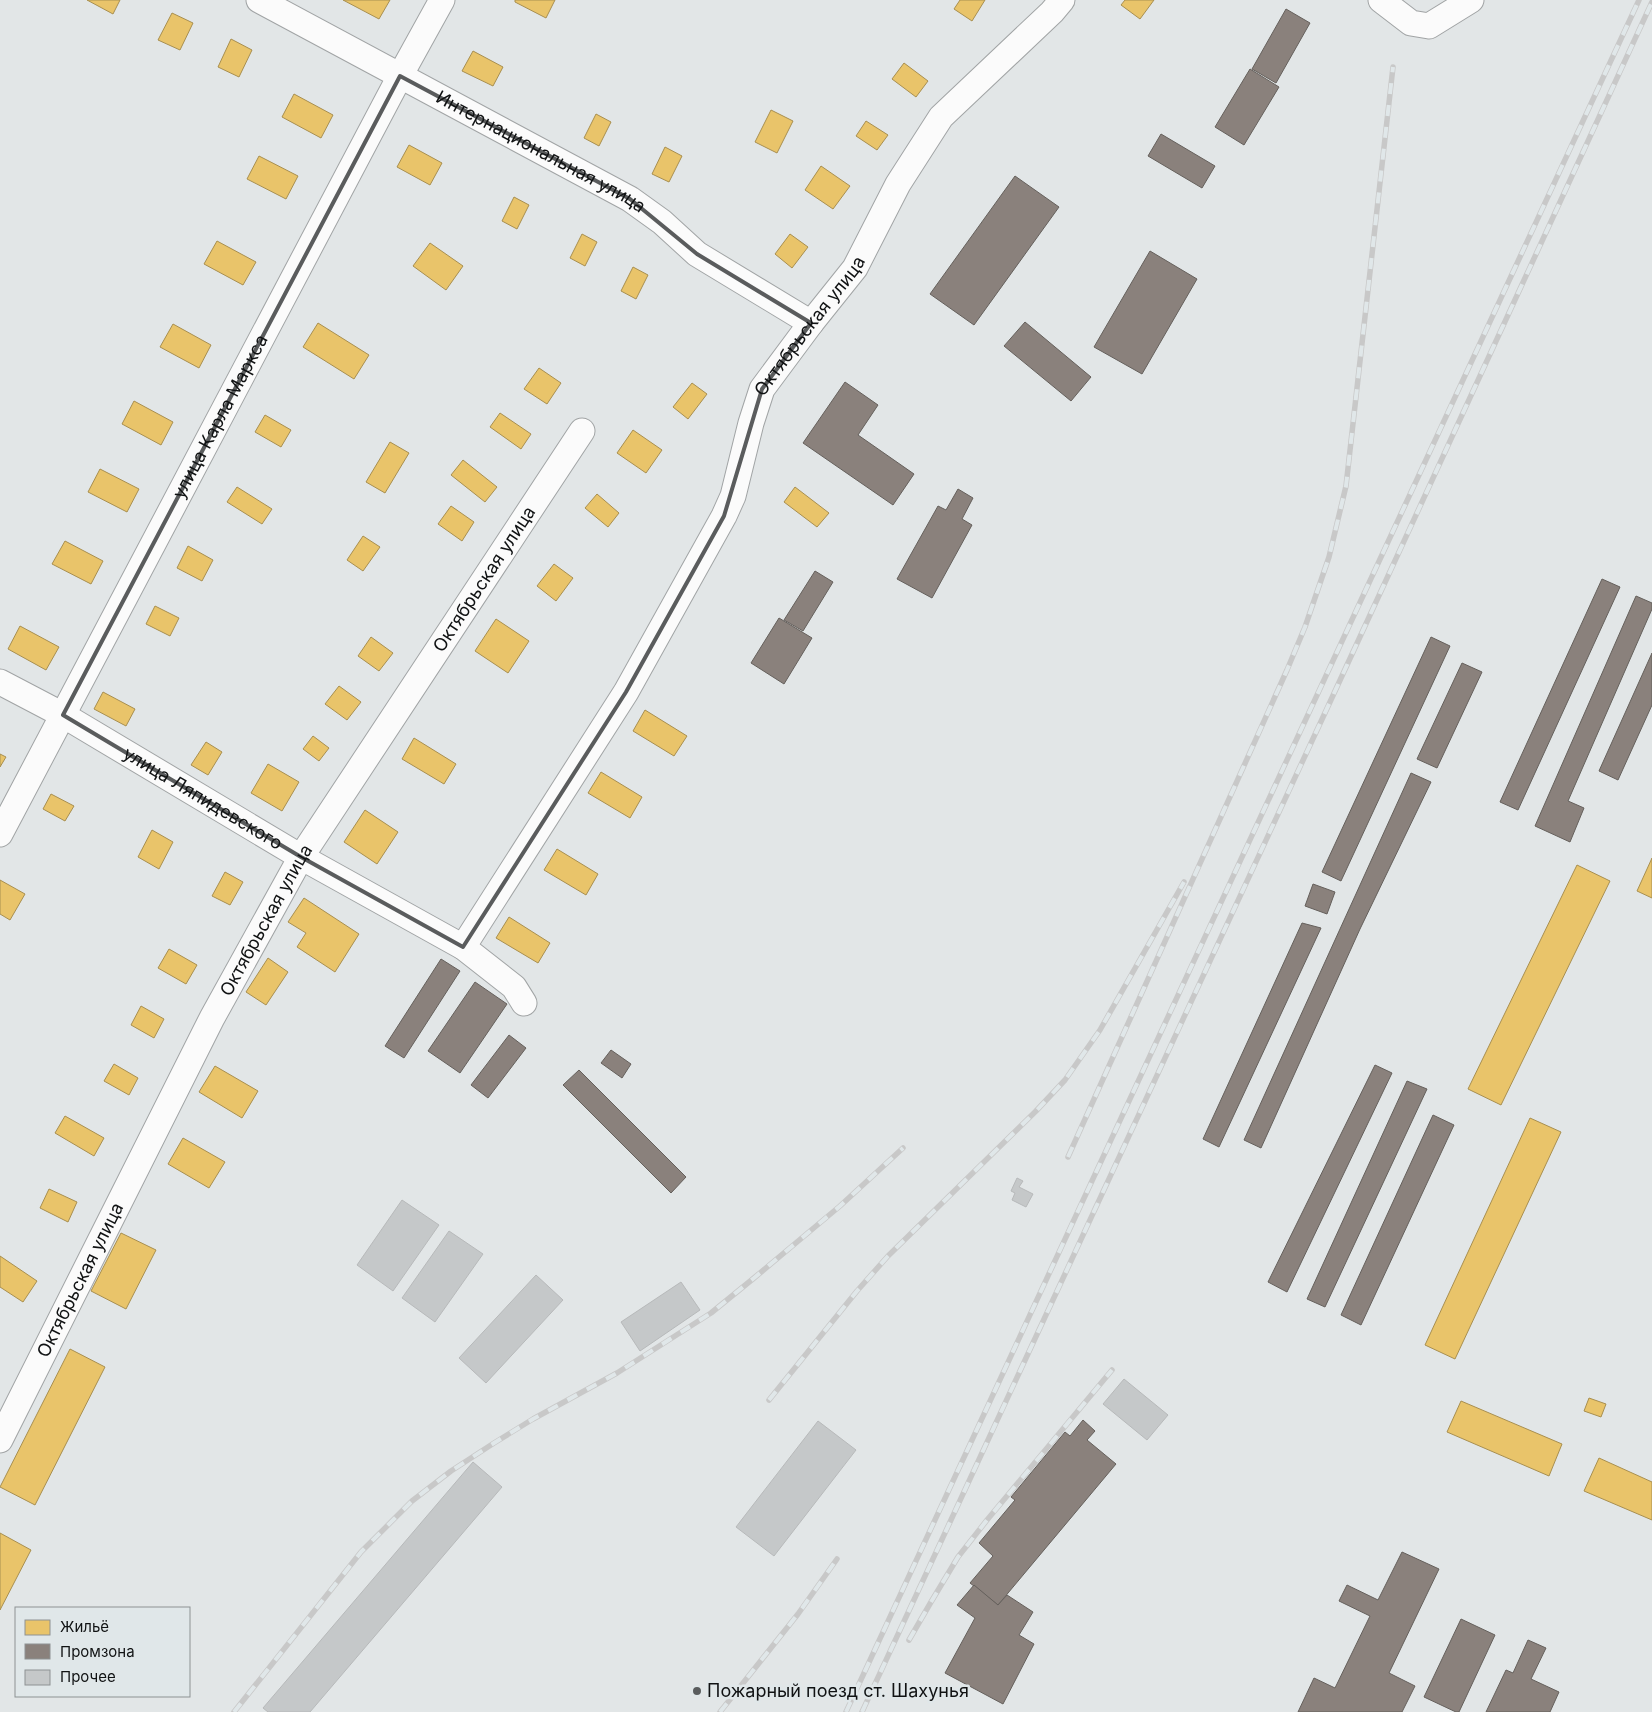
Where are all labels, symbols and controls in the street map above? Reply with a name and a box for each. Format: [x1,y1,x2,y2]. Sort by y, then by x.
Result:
street label: Интернациональная улица [433,86,650,217]
street label: Октябрьская улица [750,253,869,400]
street label: улица Карла Маркса [168,331,272,502]
street label: Октябрьская улица [428,502,539,656]
street label: улица Ляпидевского [120,742,287,854]
street label: Октябрьская улица [215,840,316,999]
street label: Октябрьская улица [32,1199,127,1361]
legend [15,1607,190,1697]
text: Жильё [60,1617,109,1636]
text: Промзона [60,1642,135,1661]
text: Прочее [60,1667,116,1686]
place label: Пожарный поезд ст. Шахунья [707,1680,969,1701]
marker: Пожарный поезд ст. Шахунья [691,1685,703,1697]

